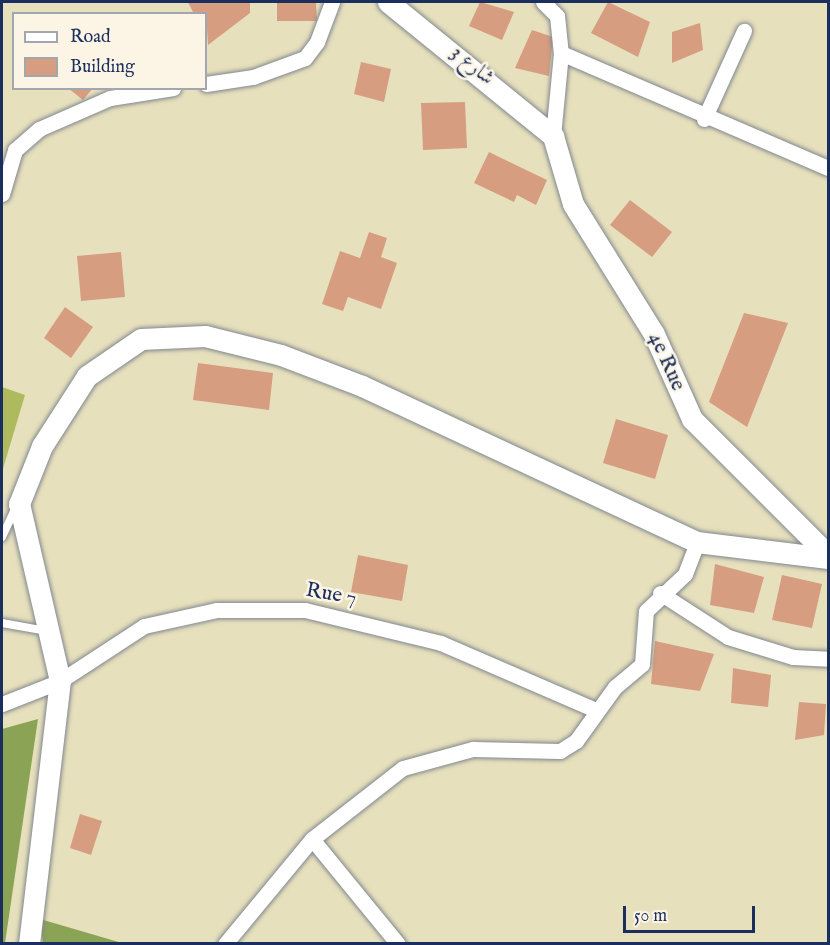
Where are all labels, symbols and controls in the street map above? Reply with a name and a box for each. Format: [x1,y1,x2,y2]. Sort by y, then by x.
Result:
legend [12,12,207,90]
text: Road [70,26,111,49]
street label: شارع 3 [445,41,499,91]
text: Building [70,56,135,79]
street label: 4e Rue [642,329,690,395]
street label: Rue 7 [304,578,358,612]
scale bar [626,894,758,932]
text: 50 m [634,905,667,928]

